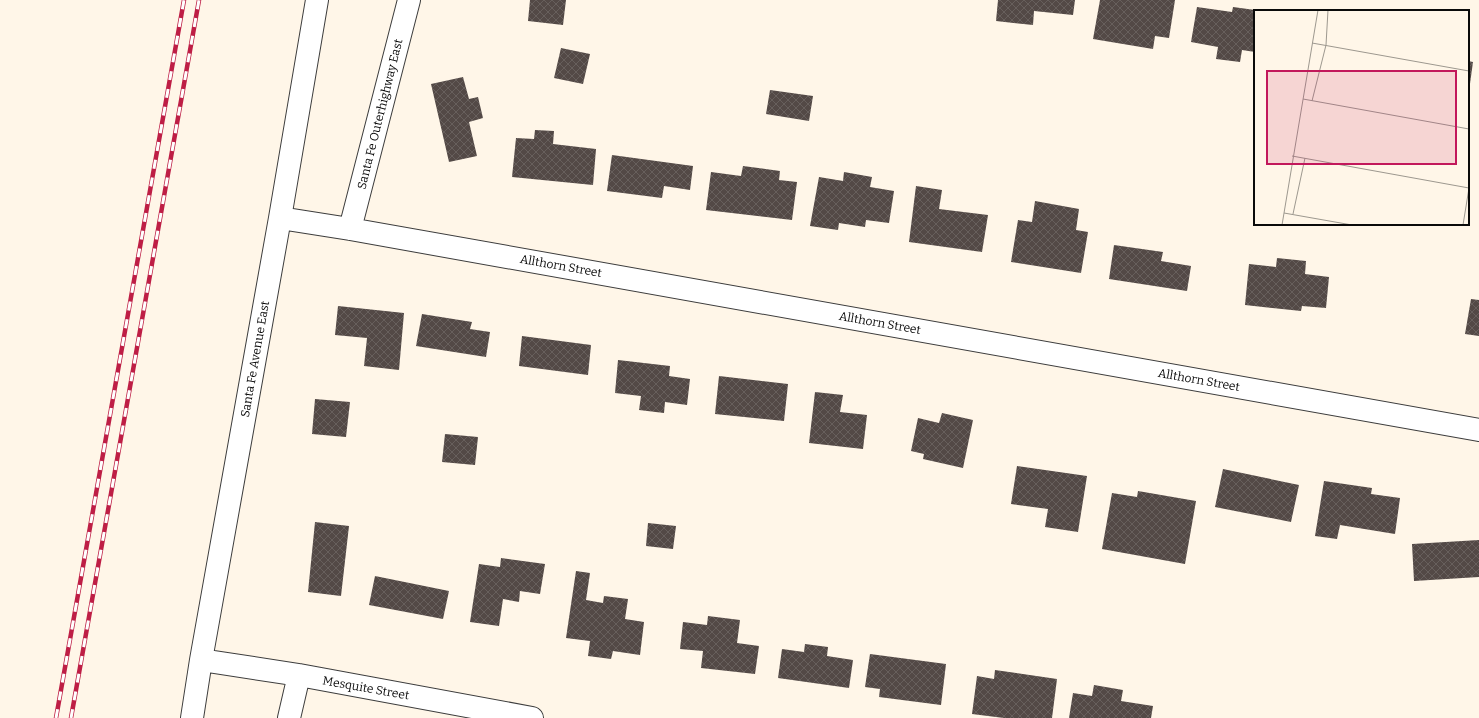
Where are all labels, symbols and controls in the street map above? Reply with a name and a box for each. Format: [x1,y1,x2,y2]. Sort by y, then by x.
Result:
inset map [1254,10,1469,225]
street label: Santa Fe Outerhighway East [355,37,406,191]
street label: Allthorn Street [519,252,604,280]
street label: Santa Fe Avenue East [238,299,272,418]
street label: Allthorn Street [838,309,923,337]
street label: Allthorn Street [1157,366,1242,394]
street label: Mesquite Street [322,673,411,703]

